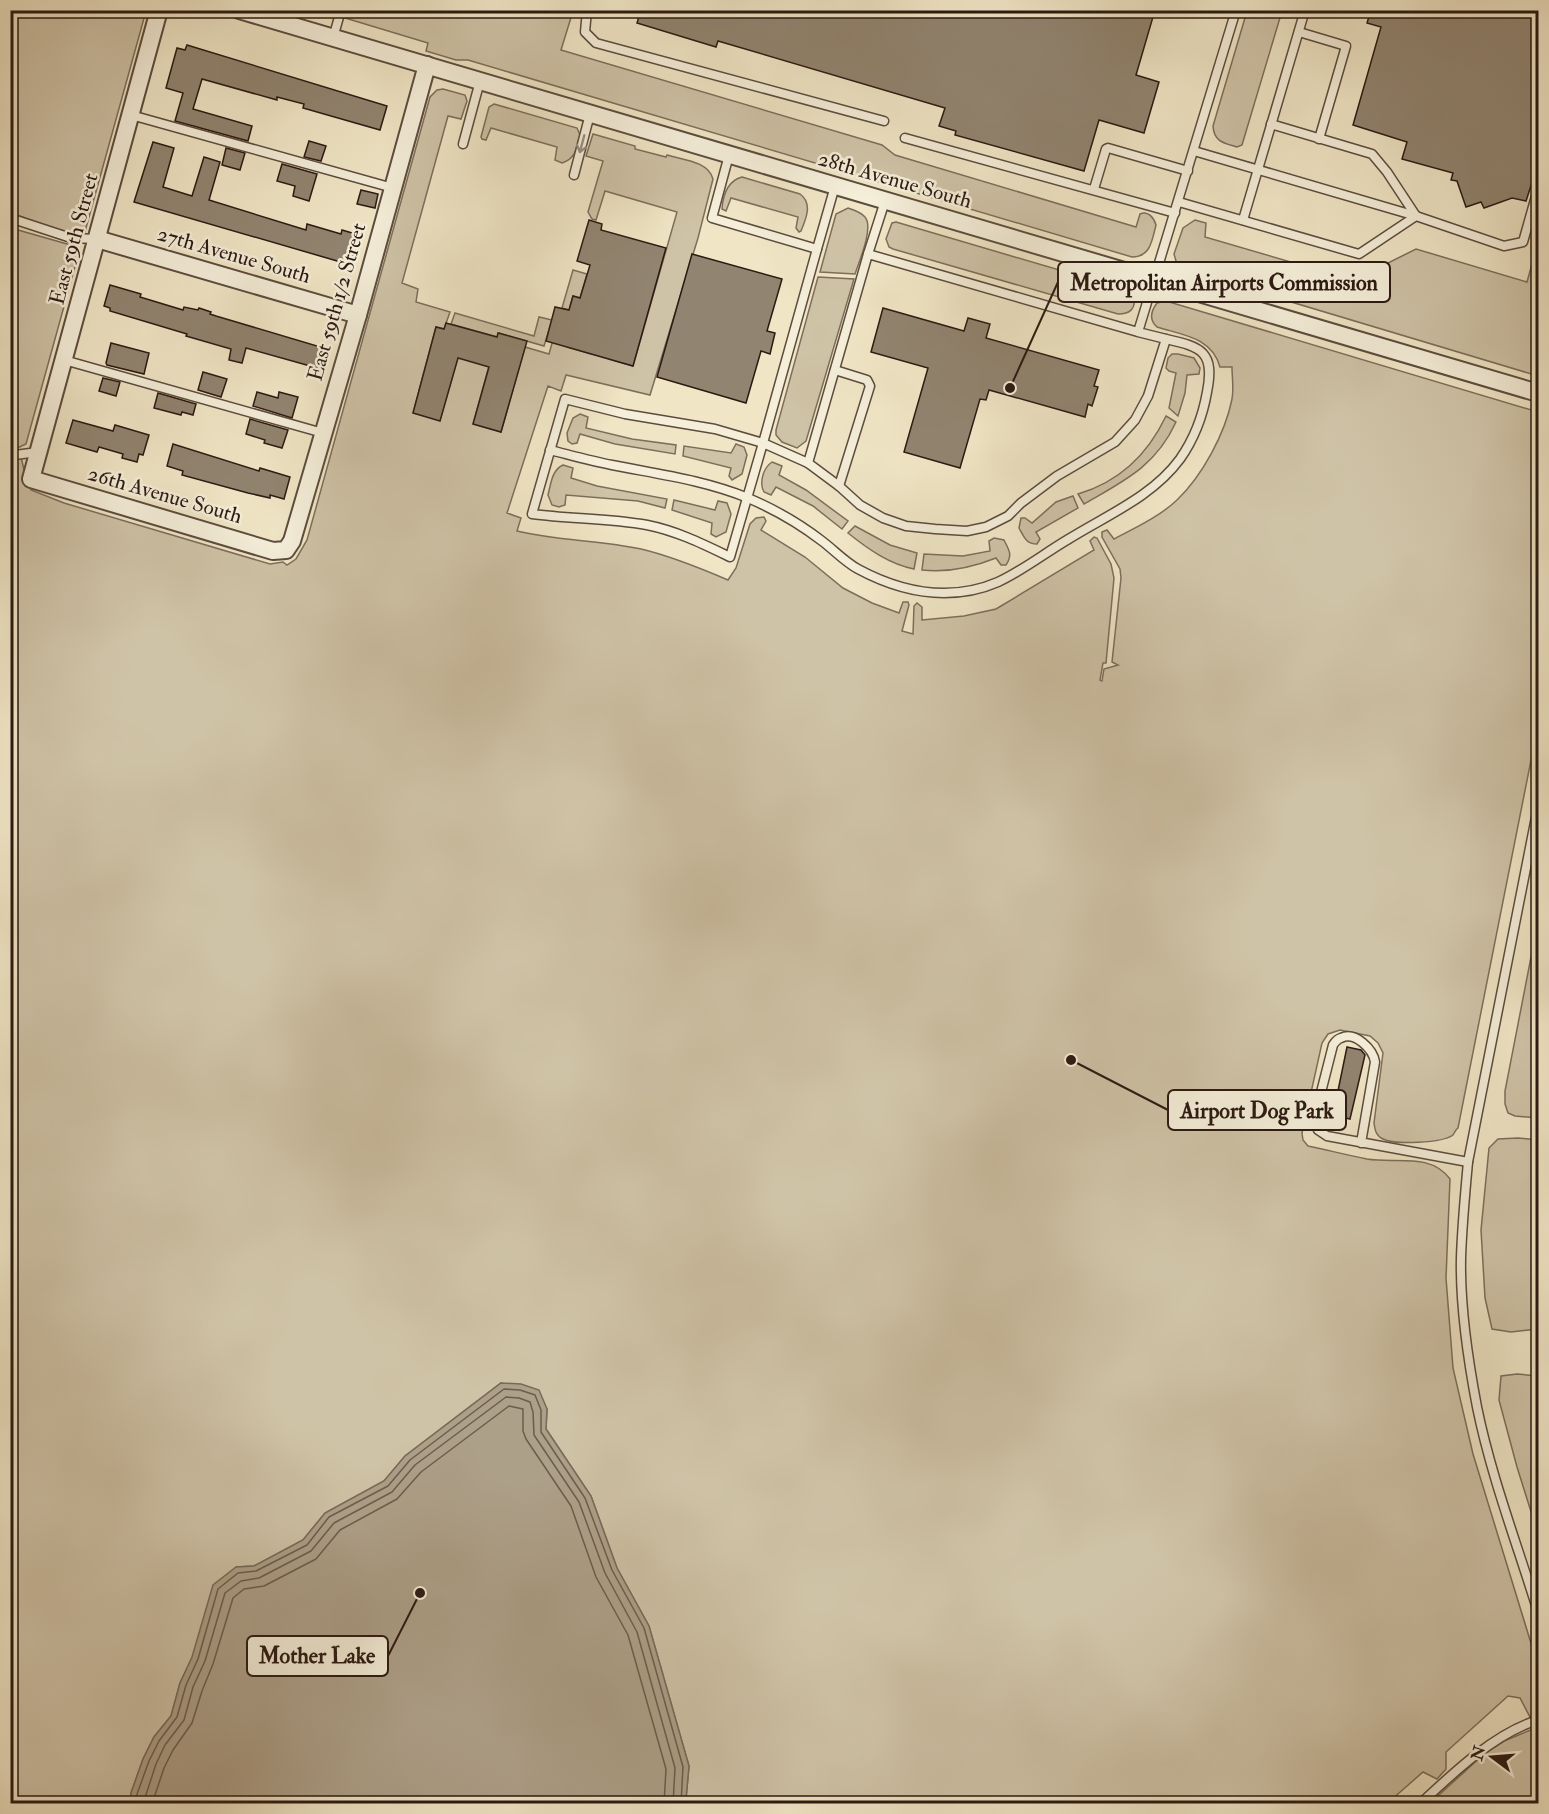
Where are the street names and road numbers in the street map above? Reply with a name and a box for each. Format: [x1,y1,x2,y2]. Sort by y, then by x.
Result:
street label: 28th Avenue South [815,145,975,215]
street label: East 59th Street [43,170,105,308]
street label: 27th Avenue South [154,220,314,290]
street label: East 59th 1/2 Street [302,220,372,384]
street label: 26th Avenue South [85,460,245,530]

